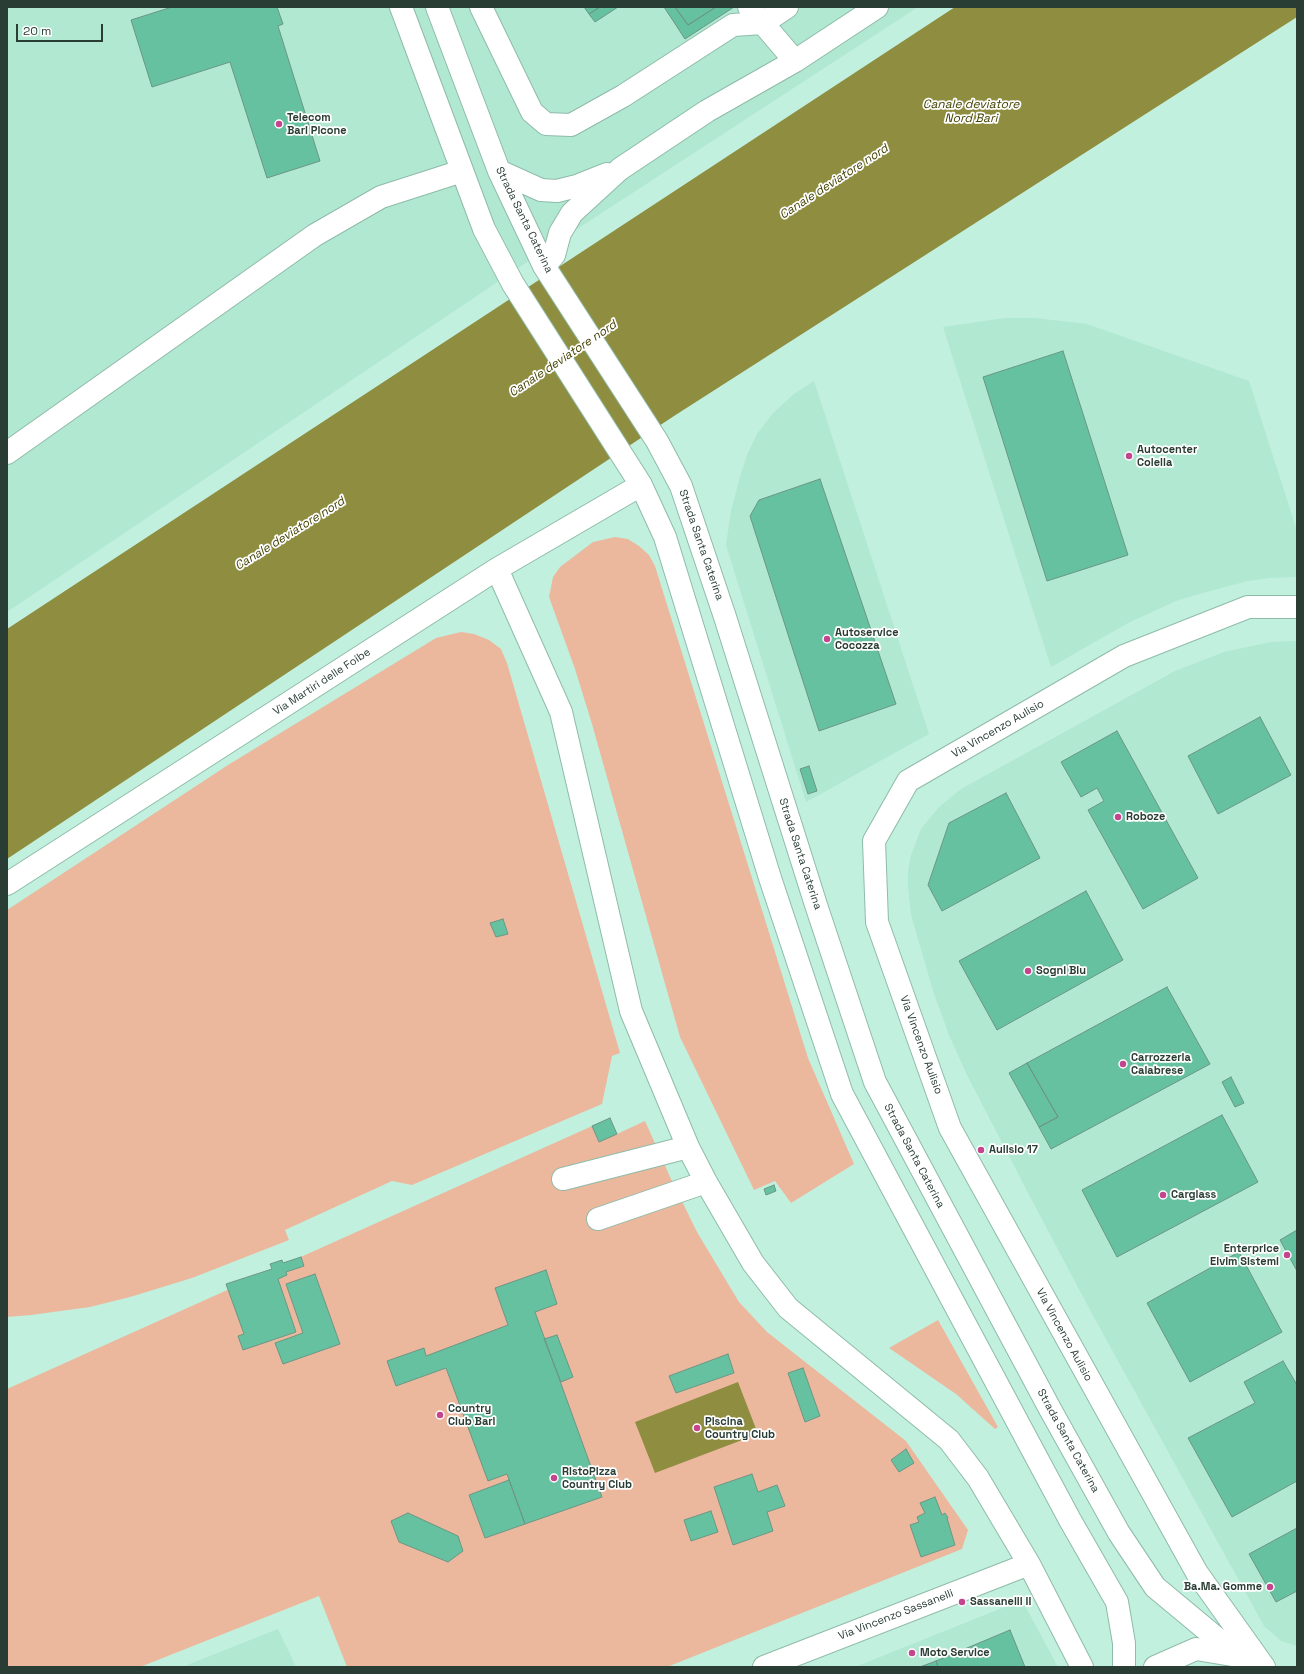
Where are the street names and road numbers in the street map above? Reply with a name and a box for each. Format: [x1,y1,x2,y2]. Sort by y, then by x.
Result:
street label: Strada Santa Caterina [493,165,555,275]
street label: Strada Santa Caterina [676,488,726,602]
street label: Via Martiri delle Foibe [271,646,373,718]
street label: Via Vincenzo Aulisio [950,697,1046,761]
street label: Strada Santa Caterina [776,797,824,911]
street label: Via Vincenzo Aulisio [897,994,945,1096]
street label: Strada Santa Caterina [881,1102,947,1210]
street label: Via Vincenzo Aulisio [1033,1286,1095,1384]
street label: Strada Santa Caterina [1034,1387,1102,1495]
street label: Via Vincenzo Sassanelli [837,1587,955,1643]

